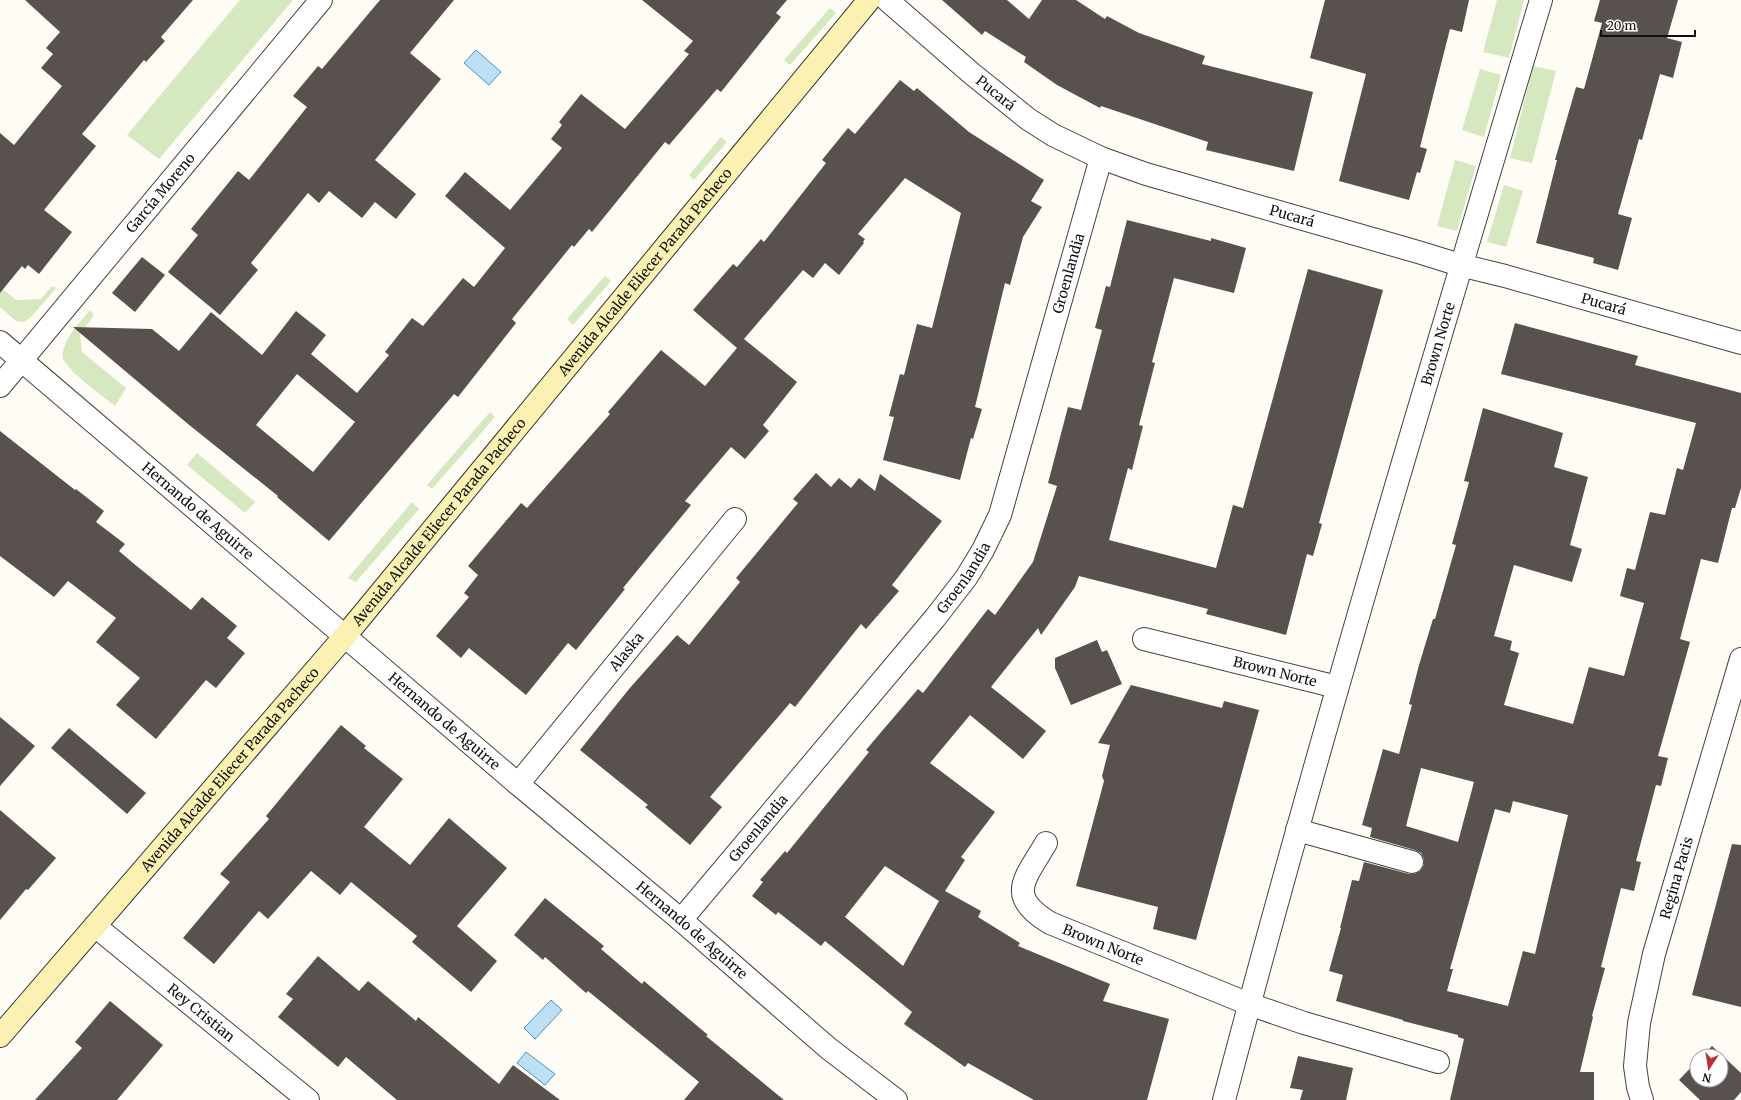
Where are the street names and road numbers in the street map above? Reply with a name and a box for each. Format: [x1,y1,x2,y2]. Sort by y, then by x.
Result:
street label: Pucará [972,71,1020,115]
street label: García Moreno [122,149,199,237]
street label: Avenida Alcalde Eliecer Parada Pacheco [554,164,736,380]
street label: Pucará [1267,201,1317,231]
street label: Groenlandia [1048,231,1088,316]
street label: Pucará [1579,289,1629,319]
street label: Brown Norte [1417,300,1459,387]
street label: Avenida Alcalde Eliecer Parada Pacheco [347,414,530,630]
street label: Hernando de Aguirre [138,458,257,563]
street label: Groenlandia [933,539,995,617]
street label: Alaska [604,628,648,676]
street label: Brown Norte [1231,652,1319,691]
street label: Avenida Alcalde Eliecer Parada Pacheco [136,664,323,876]
street label: Hernando de Aguirre [385,668,504,774]
street label: Groenlandia [725,790,792,866]
street label: Regina Pacis [1656,834,1697,921]
street label: Hernando de Aguirre [632,877,751,983]
street label: Brown Norte [1060,920,1146,969]
street label: Rey Cristian [164,980,239,1046]

